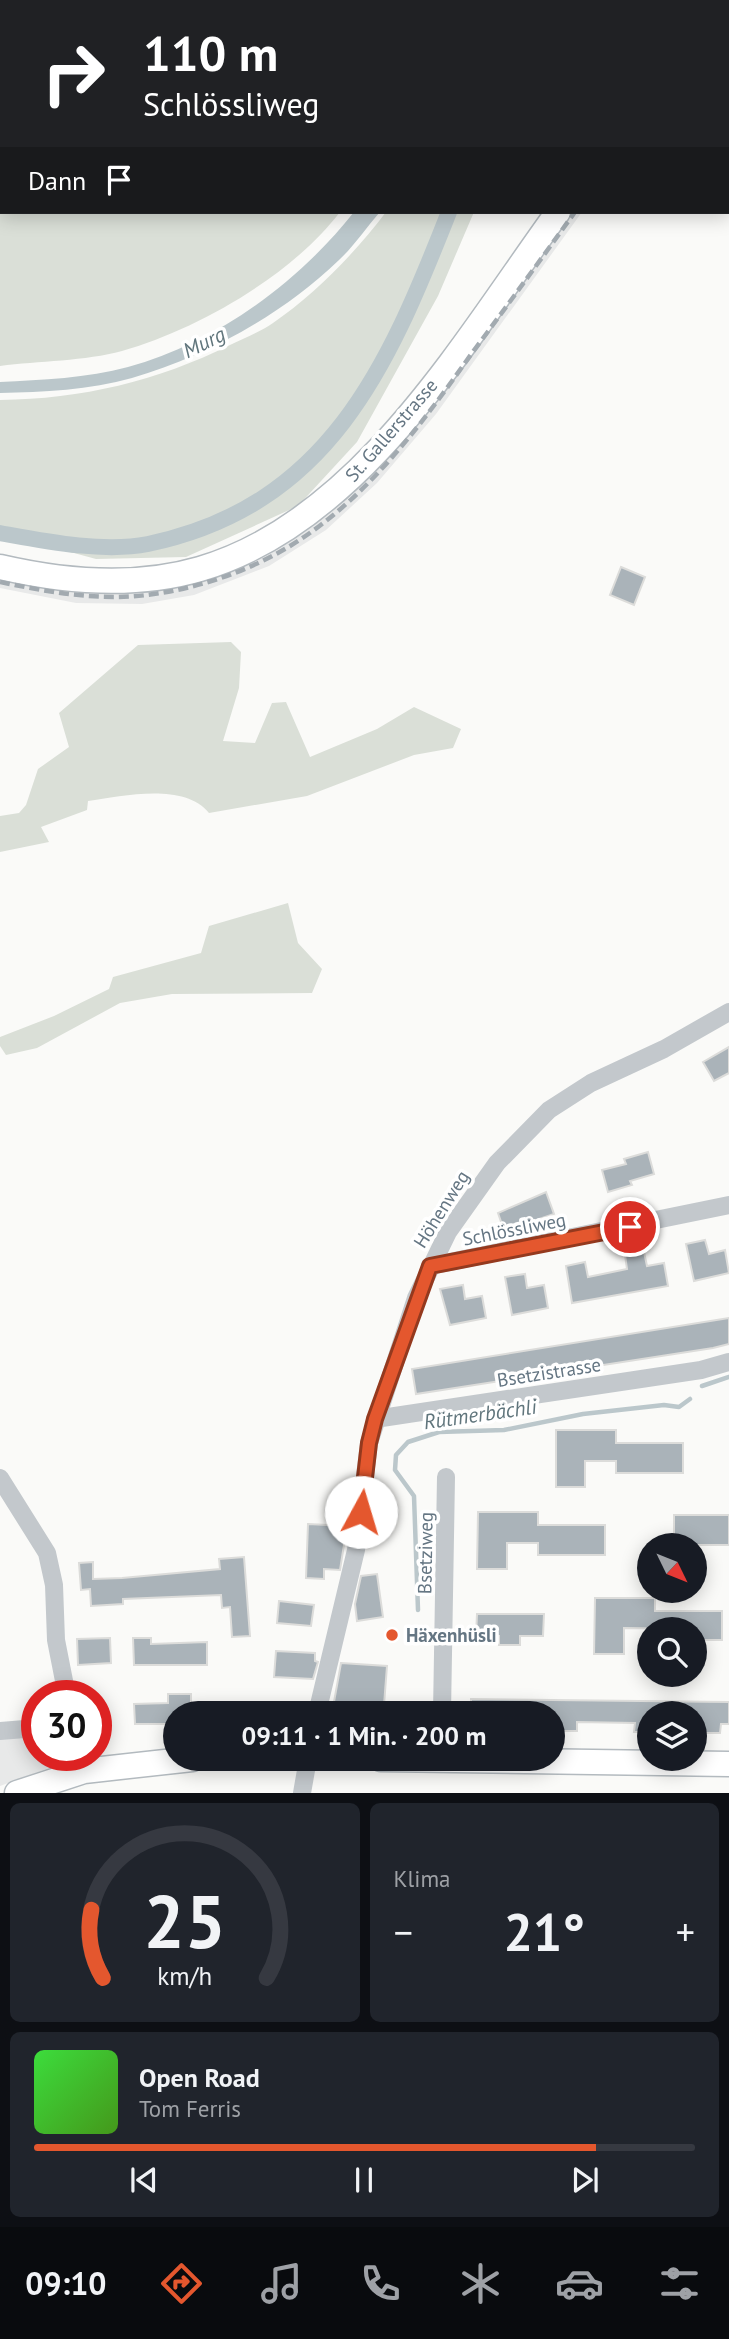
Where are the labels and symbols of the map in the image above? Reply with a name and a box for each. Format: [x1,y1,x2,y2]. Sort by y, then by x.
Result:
water label: Murg [178,320,230,364]
street label: St. Gallerstrasse [340,374,442,486]
street label: Höhenweg [408,1166,474,1252]
pin [600,1197,660,1257]
street label: Schlössliweg [460,1207,568,1251]
street label: Bsetzistrasse [495,1352,603,1392]
water label: Rütmerbächli [422,1393,539,1435]
position arrow [324,1475,398,1549]
street label: Bsetziweg [412,1512,438,1594]
north arrow [637,1533,707,1603]
place label: Häxenhüsli [406,1623,497,1647]
marker: Häxenhüsli [384,1627,400,1643]
speed limit sign: 30 [21,1680,112,1771]

